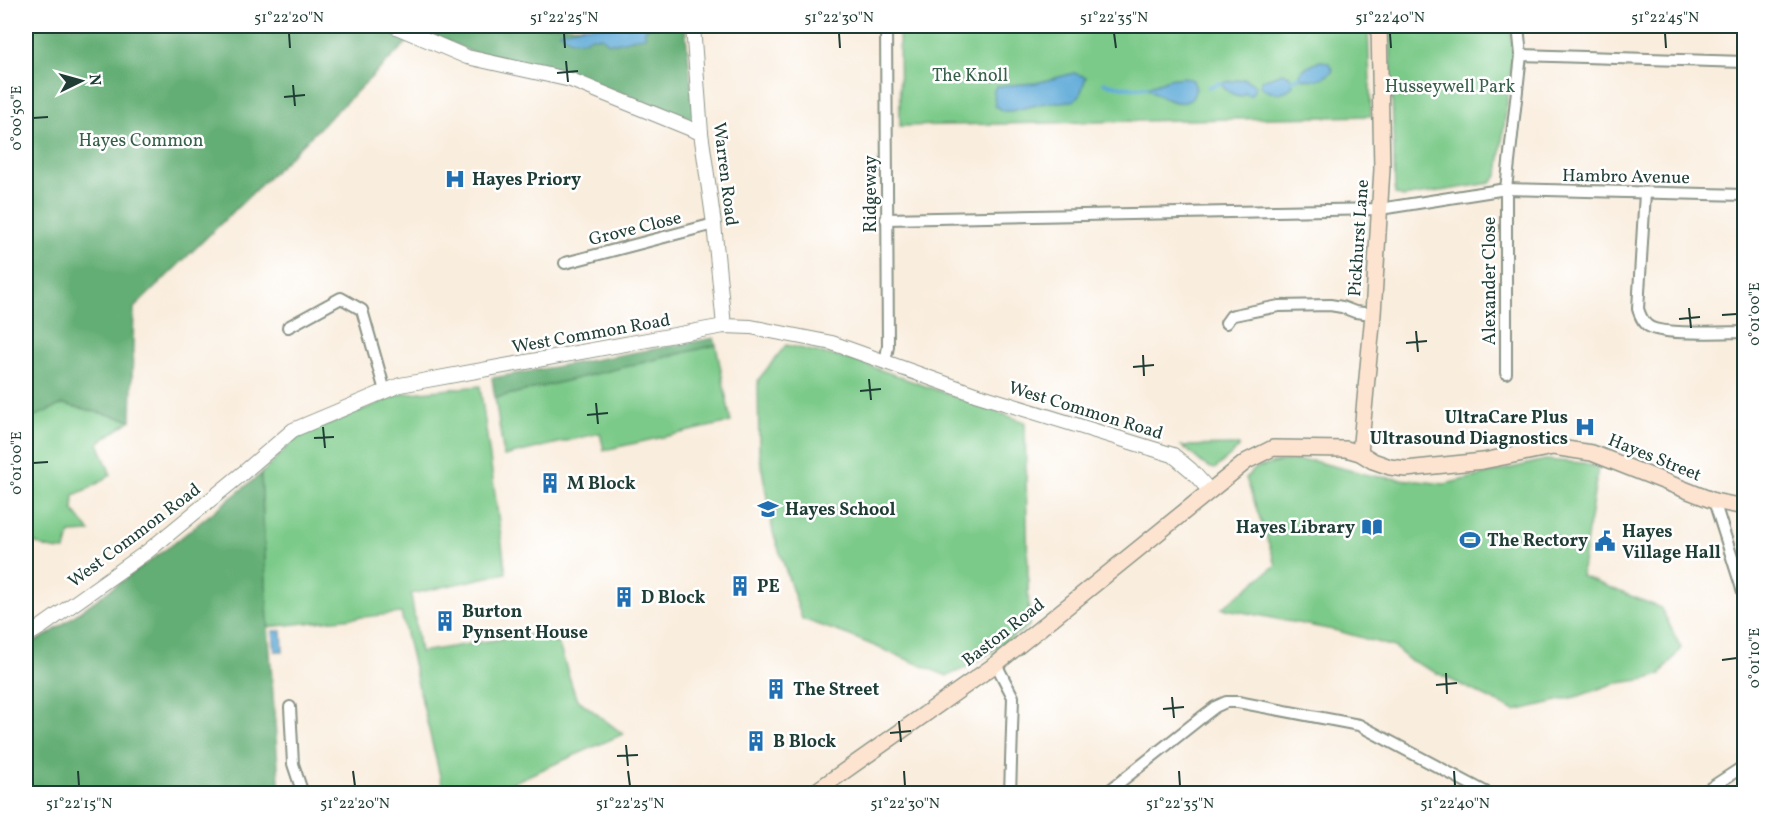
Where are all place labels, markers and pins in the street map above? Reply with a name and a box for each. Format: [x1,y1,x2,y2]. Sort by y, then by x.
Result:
hospital icon: Hayes Priory [443,167,467,191]
place label: Hayes Priory [472,168,581,193]
place label: UltraCare Plus Ultrasound Diagnostics [1370,406,1568,452]
hospital icon: UltraCare Plus Ultrasound Diagnostics [1573,415,1597,439]
building icon: M Block [538,471,562,495]
place label: M Block [567,472,636,497]
school or university icon: Hayes School [756,497,780,521]
place label: Hayes School [785,498,896,523]
library icon: Hayes Library [1360,515,1384,539]
place label: Hayes Library [1236,516,1355,541]
place label: Hayes Village Hall [1622,520,1721,566]
sports icon: The Rectory [1458,528,1482,552]
place label: The Rectory [1487,529,1588,554]
public building icon: Hayes Village Hall [1593,529,1617,553]
building icon: PE [728,574,752,598]
place label: PE [757,575,780,600]
building icon: D Block [612,585,636,609]
place label: D Block [641,586,705,611]
place label: Burton Pynsent House [462,600,588,646]
building icon: Burton Pynsent House [433,609,457,633]
building icon: The Street [764,677,788,701]
place label: The Street [793,678,879,703]
building icon: B Block [744,729,768,753]
place label: B Block [773,730,836,755]

